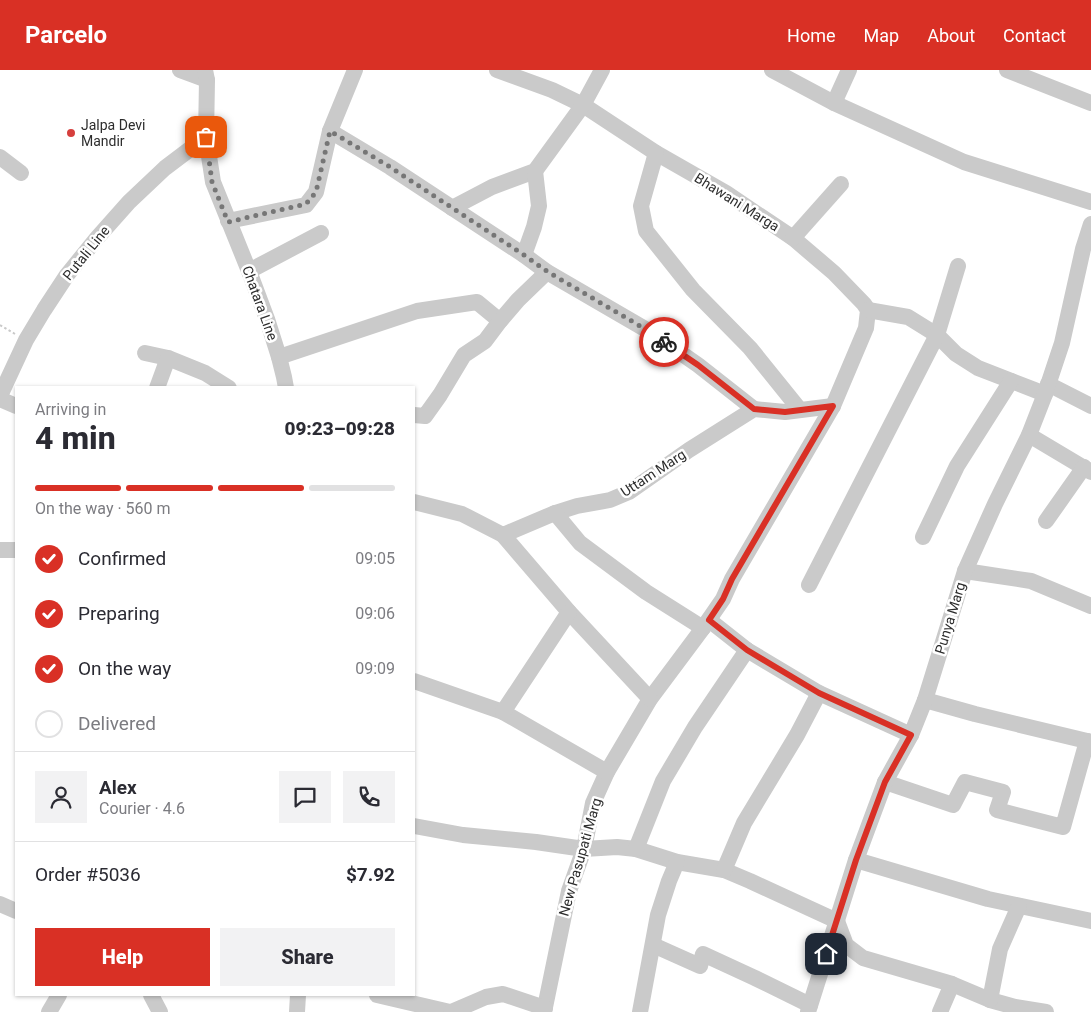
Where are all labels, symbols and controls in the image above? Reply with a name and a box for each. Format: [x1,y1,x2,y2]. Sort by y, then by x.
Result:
text: Parcelo [25,21,107,49]
text: Home [787,25,836,46]
text: Map [864,25,899,46]
text: About [927,25,975,46]
text: Contact [1003,25,1066,46]
pin [185,116,227,158]
place label: Jalpa Devi Mandir [81,117,145,149]
icon: bag [192,123,220,151]
marker: Jalpa Devi Mandir [65,127,77,139]
street label: Bhawani Marga [692,170,782,234]
street label: Putali Line [59,223,113,283]
street label: Chatara Line [239,263,281,343]
courier [639,317,689,367]
icon: bike [650,328,678,356]
text: Arriving in [35,400,106,419]
text: 09:23–09:28 [284,417,395,440]
text: 4 min [35,419,116,457]
street label: Uttam Marg [618,446,688,500]
text: On the way · 560 m [35,499,171,518]
icon: check [35,545,63,573]
text: Confirmed [78,547,166,570]
text: 09:05 [355,549,395,568]
street label: Punya Marg [931,580,969,656]
icon: check [35,600,63,628]
text: Preparing [78,602,160,625]
text: 09:06 [355,604,395,623]
icon: check [35,655,63,683]
text: On the way [78,657,171,680]
text: 09:09 [355,659,395,678]
text: Delivered [78,712,156,735]
button: person [35,771,87,823]
button: chat [279,771,331,823]
button: phone [343,771,395,823]
text: Alex [99,776,137,799]
street label: New Pasupati Marg [556,796,604,918]
text: Courier · 4.6 [99,799,185,818]
text: Order #5036 [35,863,141,886]
text: $7.92 [346,863,395,886]
button: Help [35,928,210,986]
button: Share [220,928,395,986]
pin [805,933,847,975]
icon: home [812,940,840,968]

